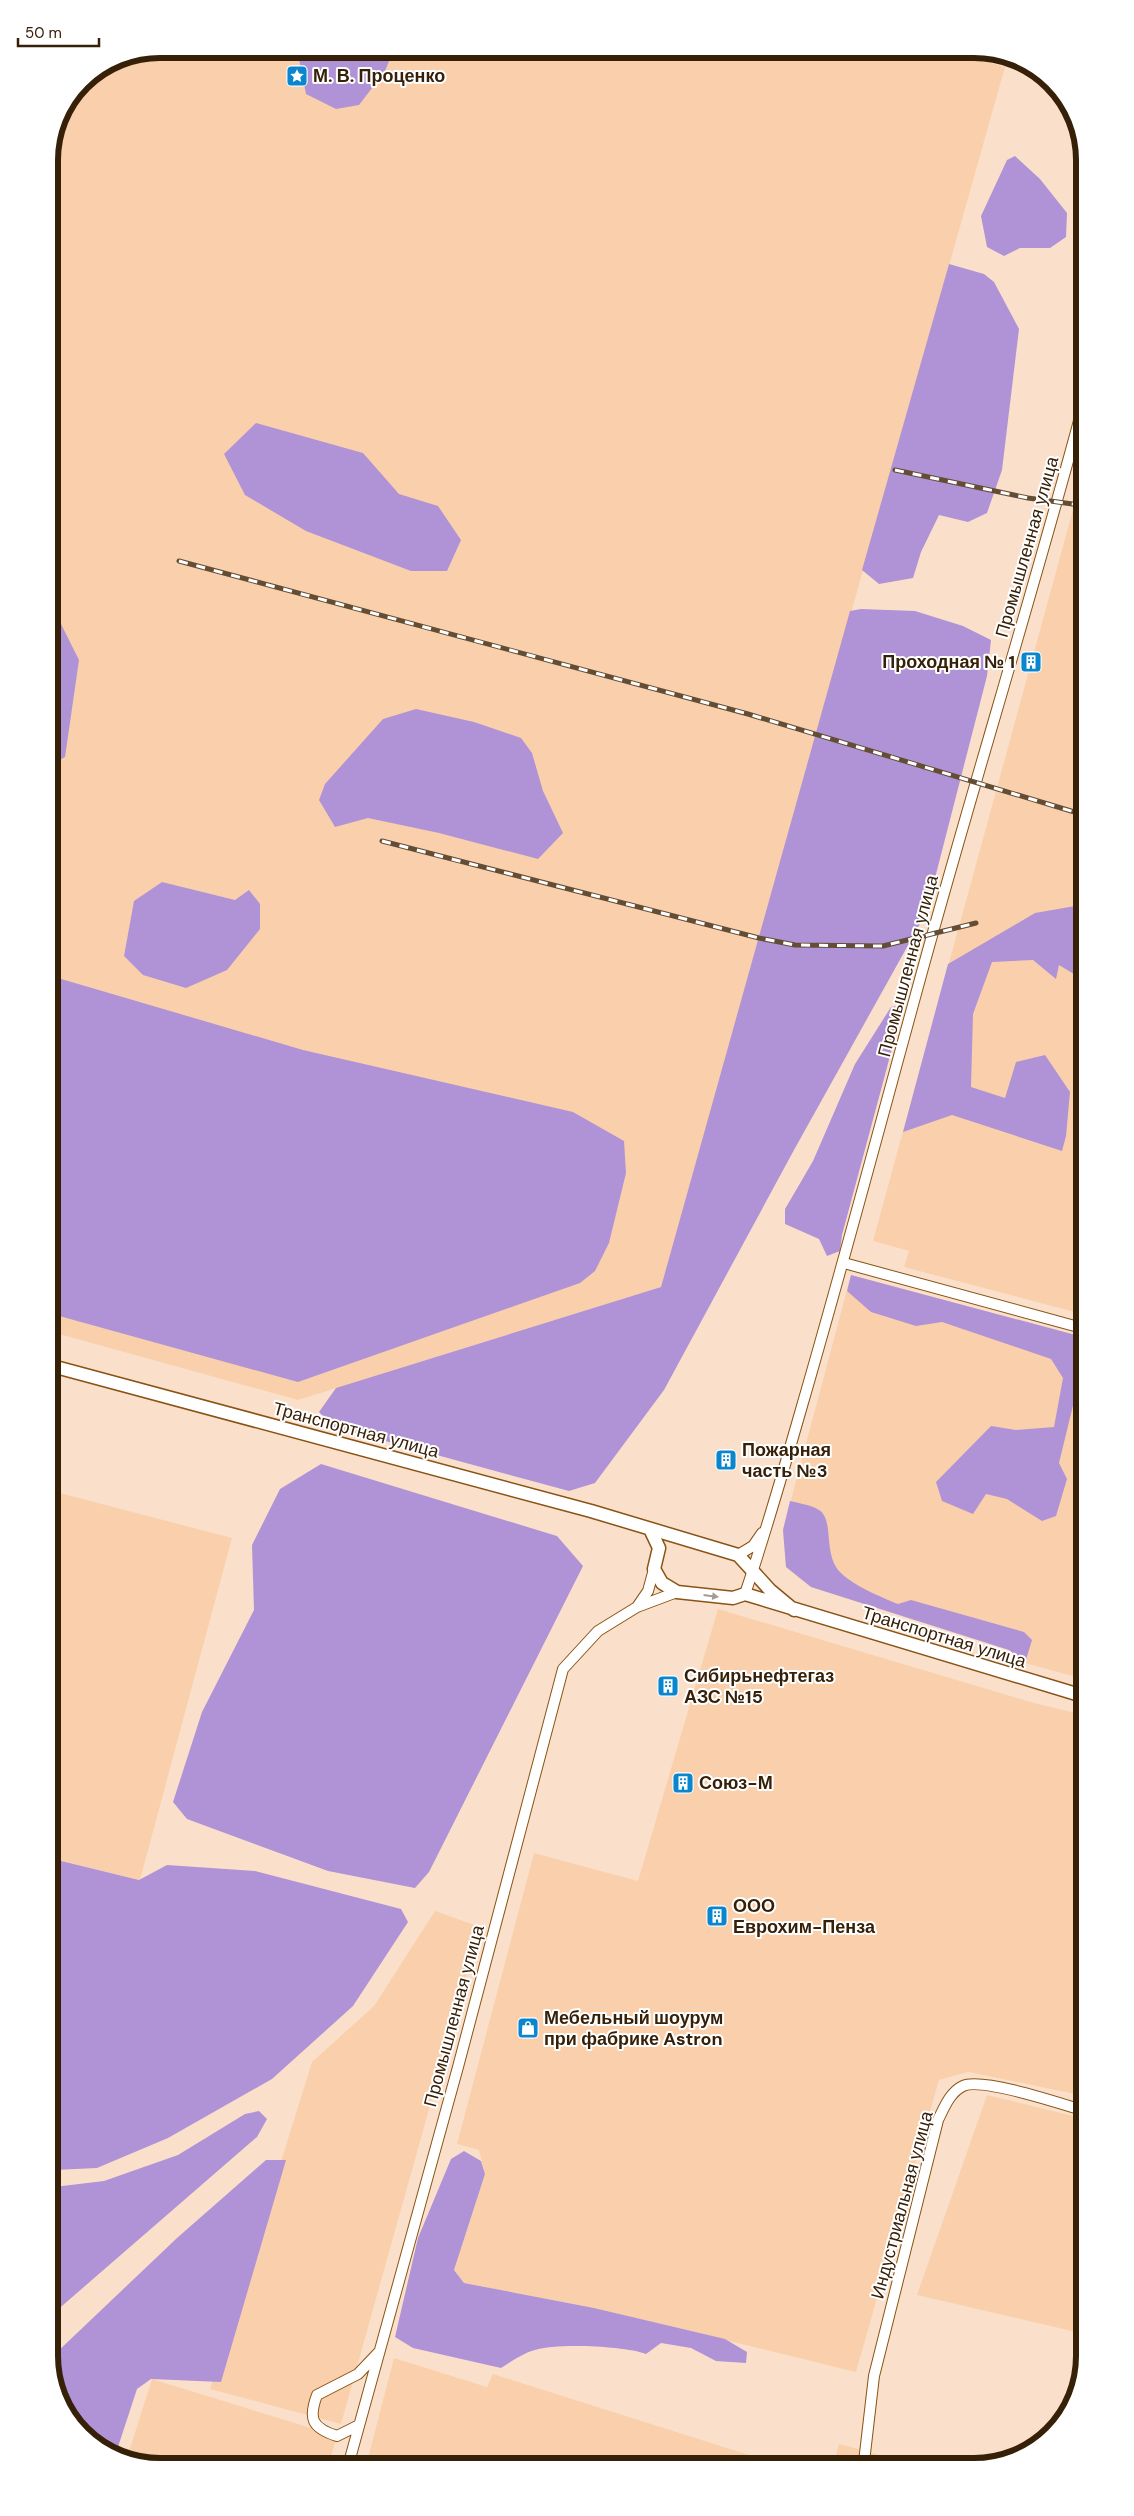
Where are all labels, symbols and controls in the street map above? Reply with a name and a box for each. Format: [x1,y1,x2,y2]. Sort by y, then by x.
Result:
scale bar [18,15,99,47]
text: 50 m [25,23,62,43]
place icon: М. В. Проценко [285,64,309,88]
place label: М. В. Проценко [313,64,445,88]
street label: Промышленная улица [990,453,1065,640]
place label: Проходная № 1 [882,650,1015,674]
building icon: Проходная № 1 [1019,650,1043,674]
street label: Промышленная улица [872,872,944,1059]
street label: Транспортная улица [271,1396,442,1464]
place label: Пожарная часть №3 [742,1438,831,1483]
building icon: Пожарная часть №3 [714,1448,738,1472]
one-way arrow [704,1592,720,1600]
street label: Транспортная улица [859,1601,1030,1674]
place label: Сибирьнефтегаз АЗС №15 [684,1664,834,1709]
building icon: Сибирьнефтегаз АЗС №15 [656,1674,680,1698]
building icon: Союз-М [671,1771,695,1795]
place label: Союз-М [699,1771,773,1795]
place label: ООО Еврохим-Пенза [733,1894,876,1939]
building icon: ООО Еврохим-Пенза [705,1904,729,1928]
street label: Промышленная улица [418,1922,490,2109]
place label: Мебельный шоурум при фабрике Astron [544,2006,723,2051]
shop icon: Мебельный шоурум при фабрике Astron [516,2016,540,2040]
street label: Индустриальная улица [865,2108,939,2301]

